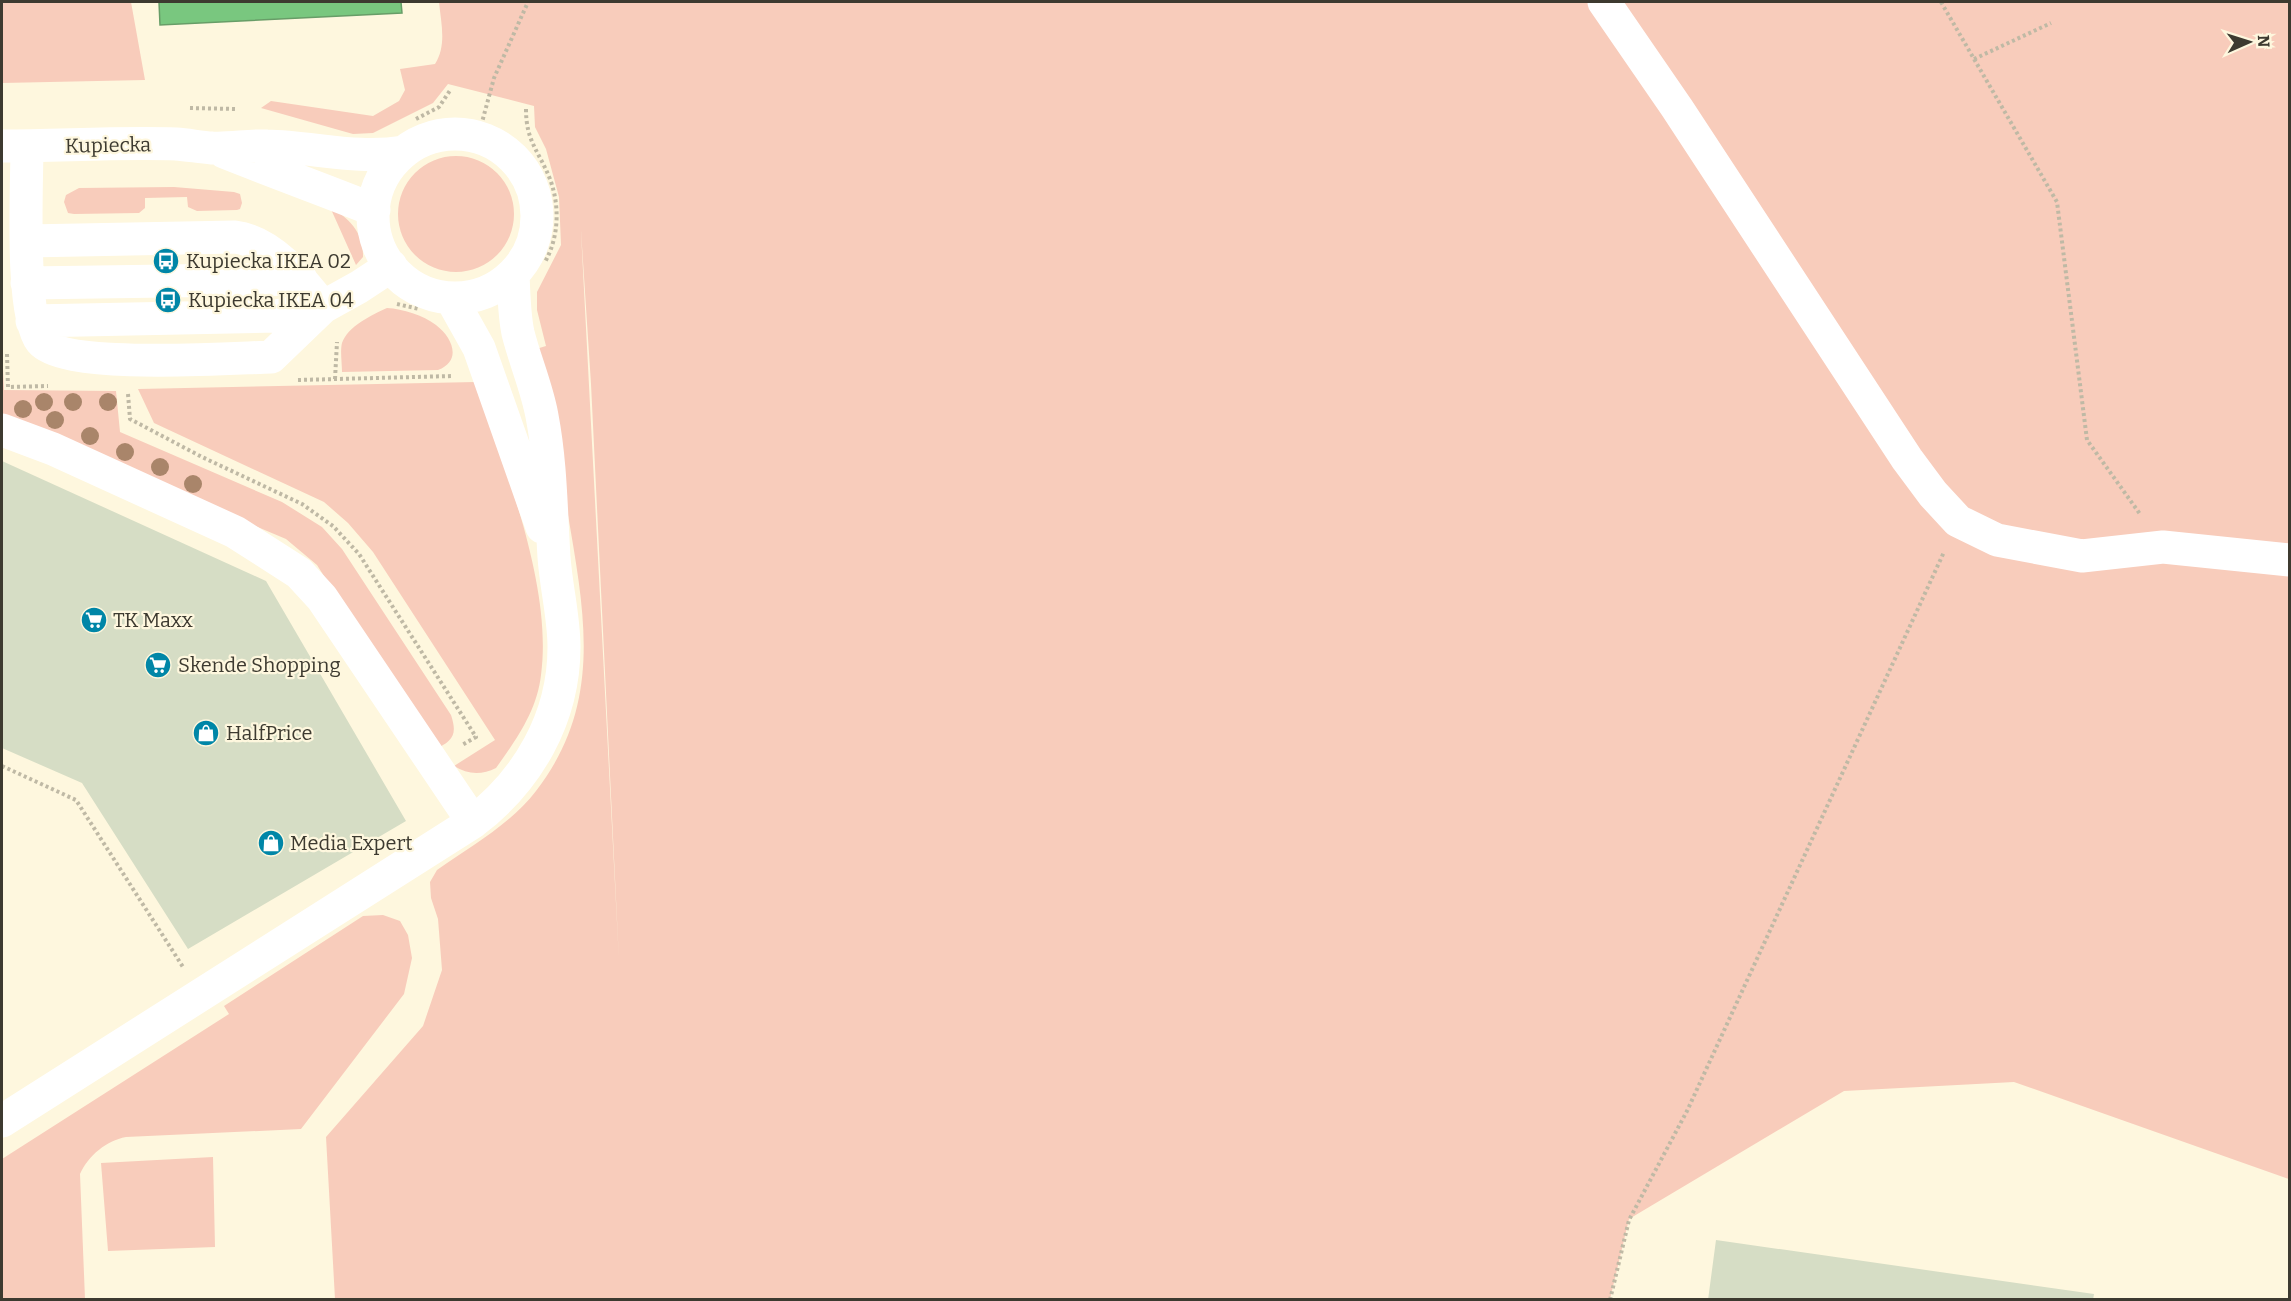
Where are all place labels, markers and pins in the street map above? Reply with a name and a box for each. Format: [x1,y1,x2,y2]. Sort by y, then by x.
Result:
bus stop icon: Kupiecka IKEA 02 [151,246,181,276]
place label: Kupiecka IKEA 02 [186,249,351,273]
bus stop icon: Kupiecka IKEA 04 [153,285,183,315]
place label: Kupiecka IKEA 04 [188,288,354,312]
supermarket icon: TK Maxx [79,605,109,635]
place label: TK Maxx [113,608,193,632]
supermarket icon: Skende Shopping [143,650,173,680]
place label: Skende Shopping [178,653,341,677]
shop icon: HalfPrice [191,718,221,748]
place label: HalfPrice [226,721,312,745]
shop icon: Media Expert [256,828,286,858]
place label: Media Expert [290,831,413,855]

